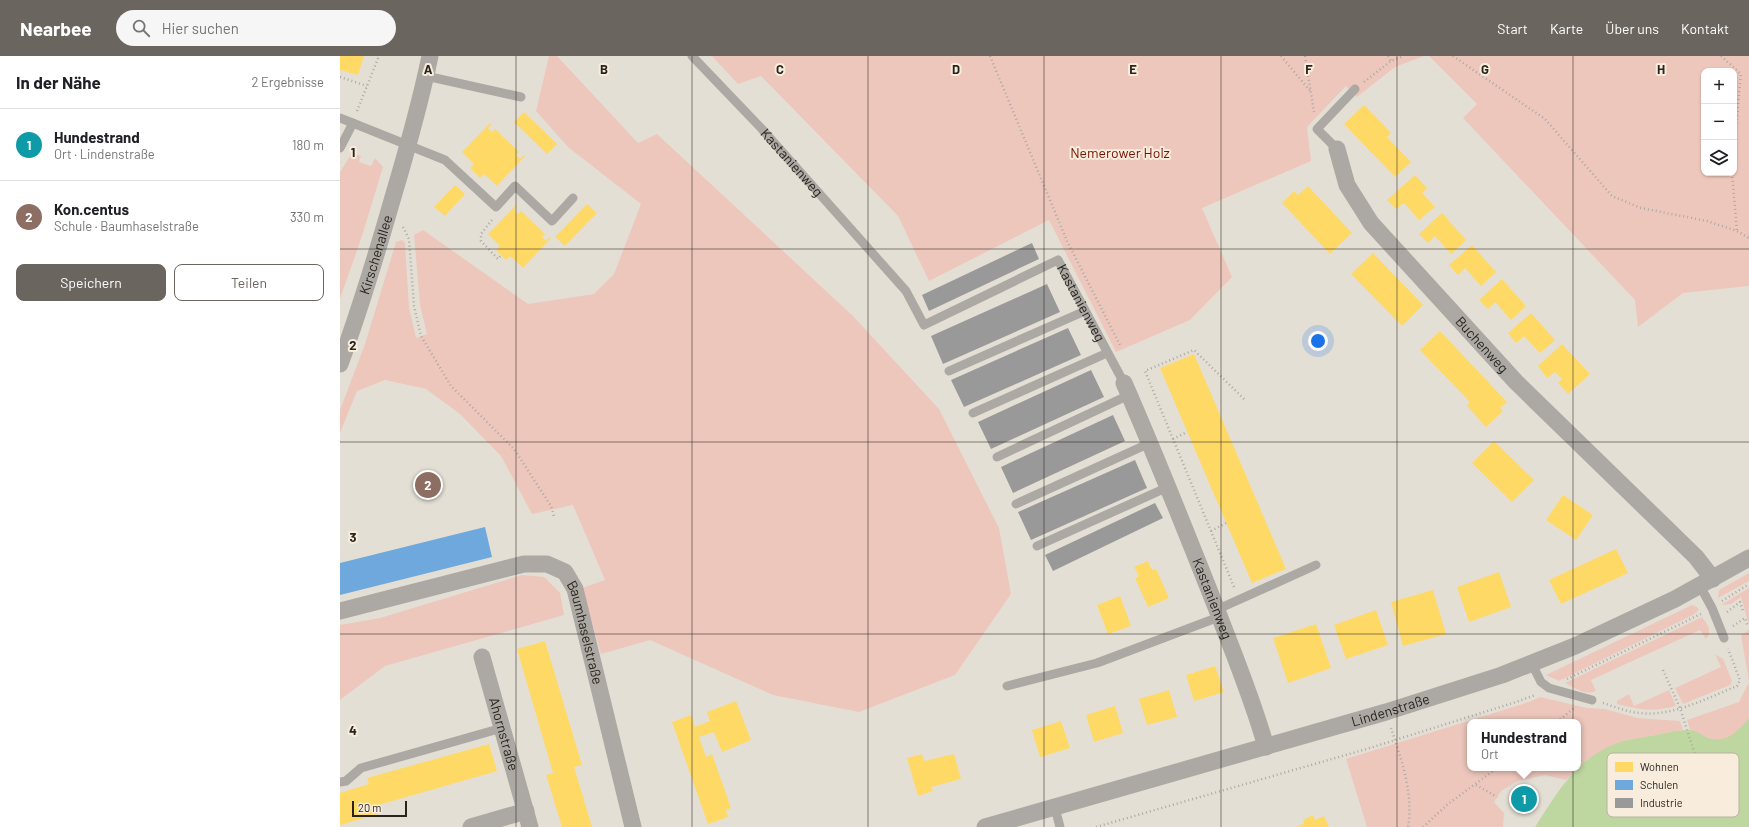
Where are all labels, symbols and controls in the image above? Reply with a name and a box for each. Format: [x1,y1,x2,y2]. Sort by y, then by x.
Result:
search box [116,10,396,46]
text: Nearbee [20,17,92,40]
icon: search [130,17,152,39]
text: Hier suchen [162,19,239,37]
text: Start [1497,20,1528,37]
text: Karte [1550,20,1583,37]
text: Über uns [1605,20,1659,37]
text: Kontakt [1681,20,1729,37]
text: A [424,61,433,77]
text: B [600,61,608,77]
text: C [776,61,784,77]
text: D [952,61,960,77]
text: E [1129,61,1137,77]
text: F [1305,61,1313,77]
text: G [1481,61,1489,77]
text: H [1657,61,1665,77]
map controls [1701,68,1737,176]
button: + [1701,68,1737,104]
text: In der Nähe [16,72,101,92]
text: 2 Ergebnisse [251,74,324,90]
button: − [1701,104,1737,140]
street label: Kastanienweg [757,125,827,200]
text: Hundestrand [54,128,140,146]
text: 1 [27,137,31,153]
text: 180 m [292,137,324,153]
button: layers [1701,140,1737,176]
text: 1 [351,144,355,160]
park label: Nemerower Holz [1070,144,1170,161]
text: Ort · Lindenstraße [54,146,155,162]
text: Kon.centus [54,200,129,218]
text: 2 [25,209,33,225]
text: 330 m [290,209,324,225]
street label: Kirschenallee [355,213,395,296]
text: Schule · Baumhaselstraße [54,218,199,234]
street label: Kastanienweg [1054,261,1109,344]
button: Speichern [16,264,166,301]
button: Teilen [174,264,324,301]
street label: Buchenweg [1452,313,1512,376]
your location [1308,331,1328,351]
text: 2 [349,337,357,353]
pin: 2 [415,470,441,500]
text: 3 [349,529,357,545]
street label: Kastanienweg [1189,555,1236,641]
street label: Baumhaselstraße [564,577,607,686]
street label: Lindenstraße [1349,690,1432,730]
street label: Ahornstraße [486,695,523,773]
popup [1467,719,1581,771]
text: 4 [349,722,357,738]
text: Hundestrand [1481,728,1567,746]
text: Ort [1481,746,1499,762]
legend [1607,753,1739,817]
text: Wohnen [1640,760,1679,773]
text: Schulen [1640,778,1678,791]
pin: 1 [1511,784,1537,814]
text: Industrie [1640,796,1683,809]
scale bar [352,799,407,818]
text: 20 m [358,801,381,814]

